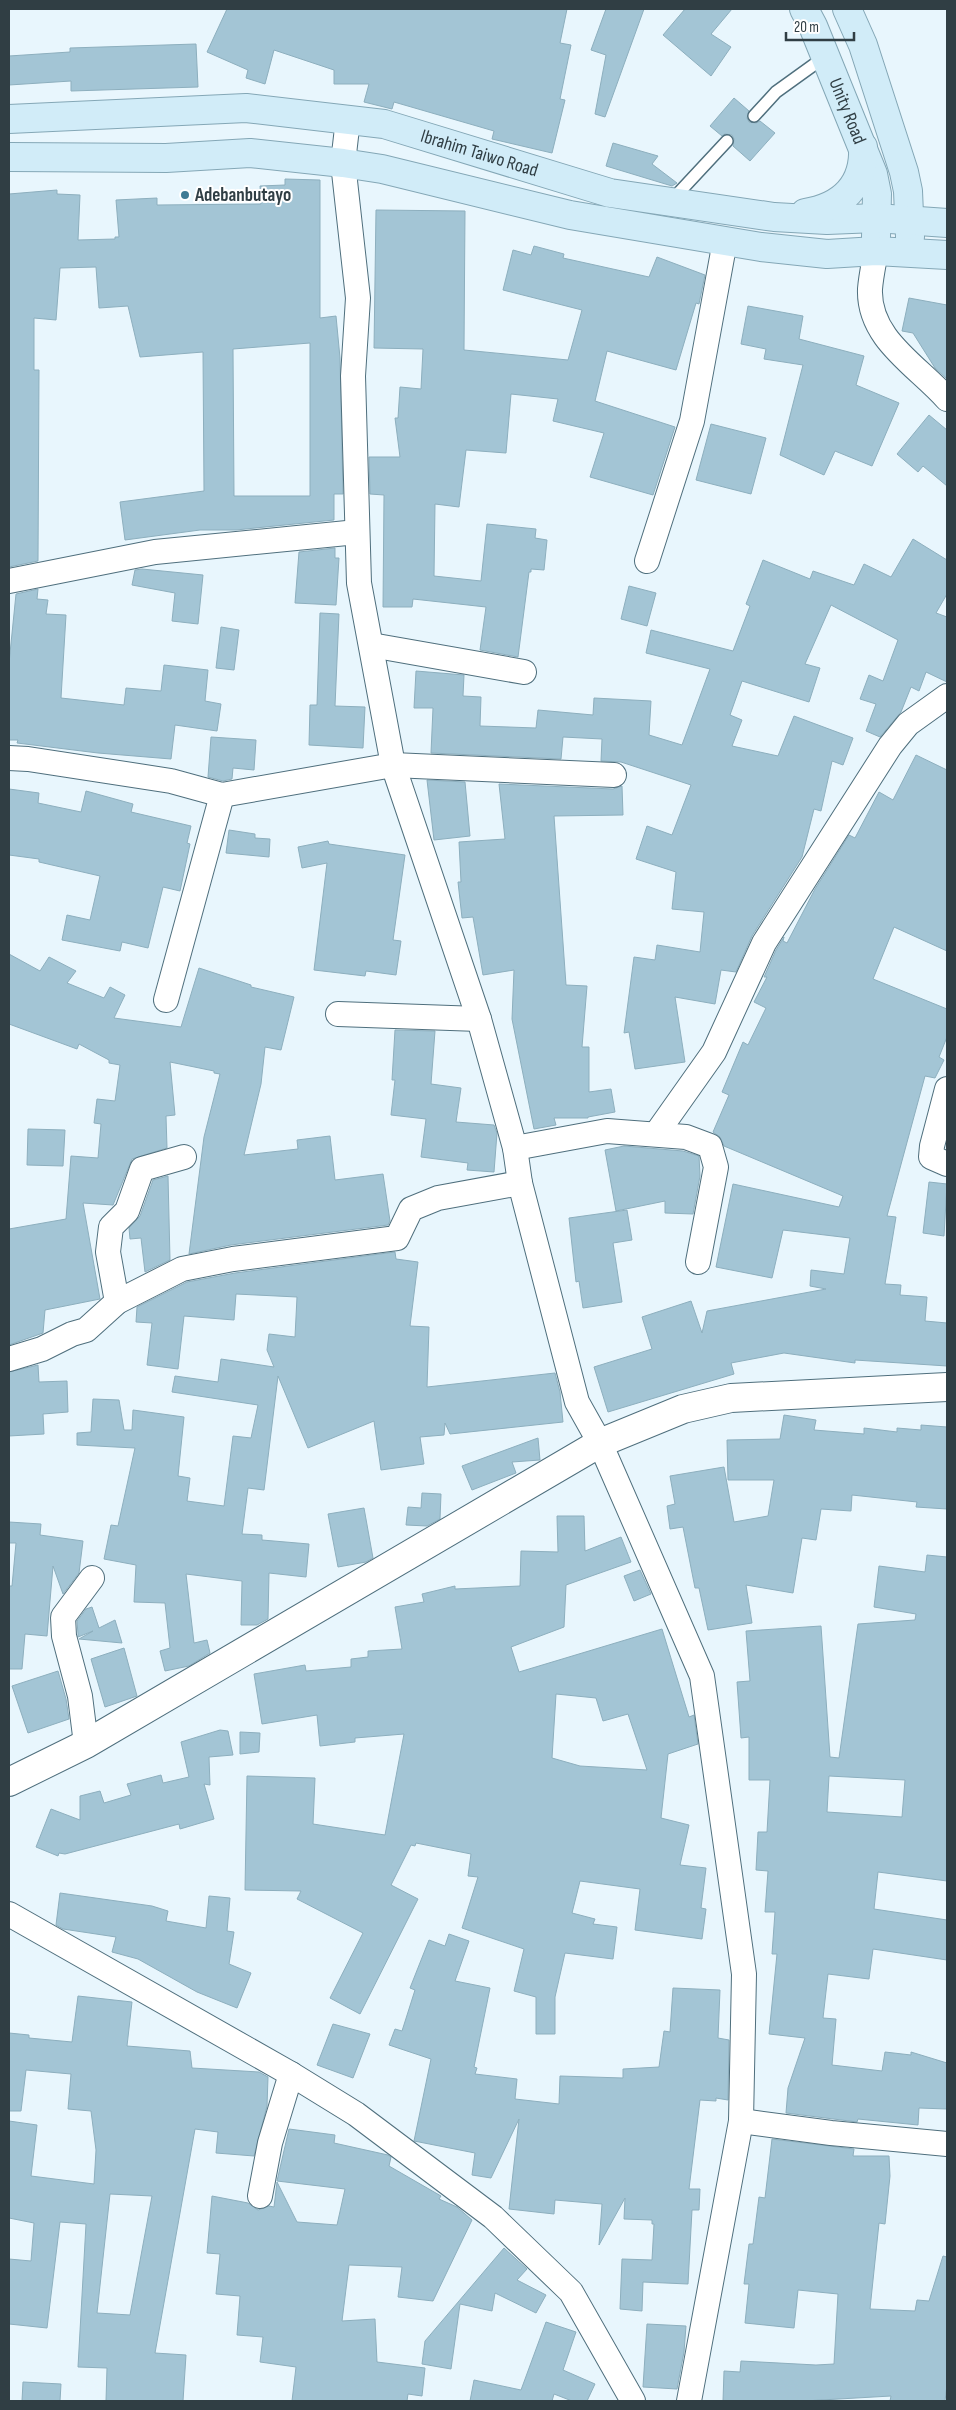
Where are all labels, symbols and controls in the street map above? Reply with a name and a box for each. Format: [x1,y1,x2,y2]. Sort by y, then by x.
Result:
scale bar [786,10,854,42]
text: 20 m [794,18,819,37]
street label: Unity Road [824,75,871,147]
street label: Ibrahim Taiwo Road [418,124,541,182]
place label: Adebanbutayo [194,184,291,207]
marker: Adebanbutayo [179,189,191,201]

